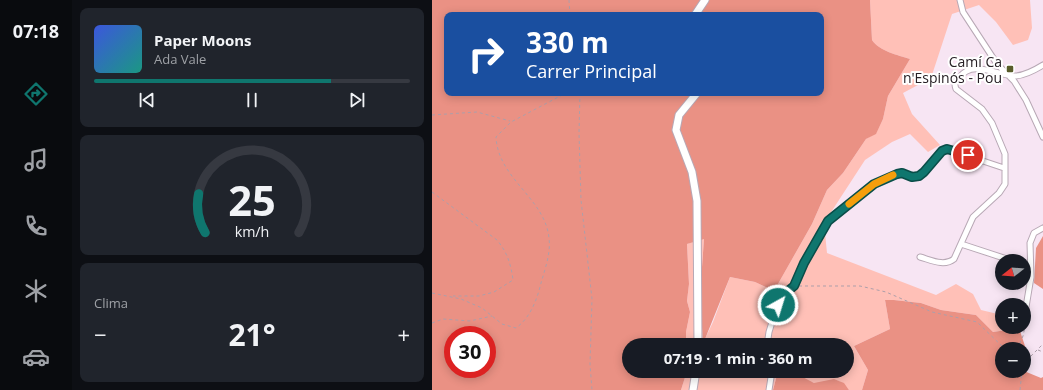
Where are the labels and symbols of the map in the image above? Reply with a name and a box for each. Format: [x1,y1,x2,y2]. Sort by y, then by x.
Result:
place label: Camí Ca n'Espinós - Pou [903,52,1002,87]
marker: Camí Ca n'Espinós - Pou [1005,64,1015,74]
pin [951,138,985,172]
north arrow [995,254,1031,290]
position arrow [757,284,799,326]
speed limit sign: 30 [444,326,496,378]

